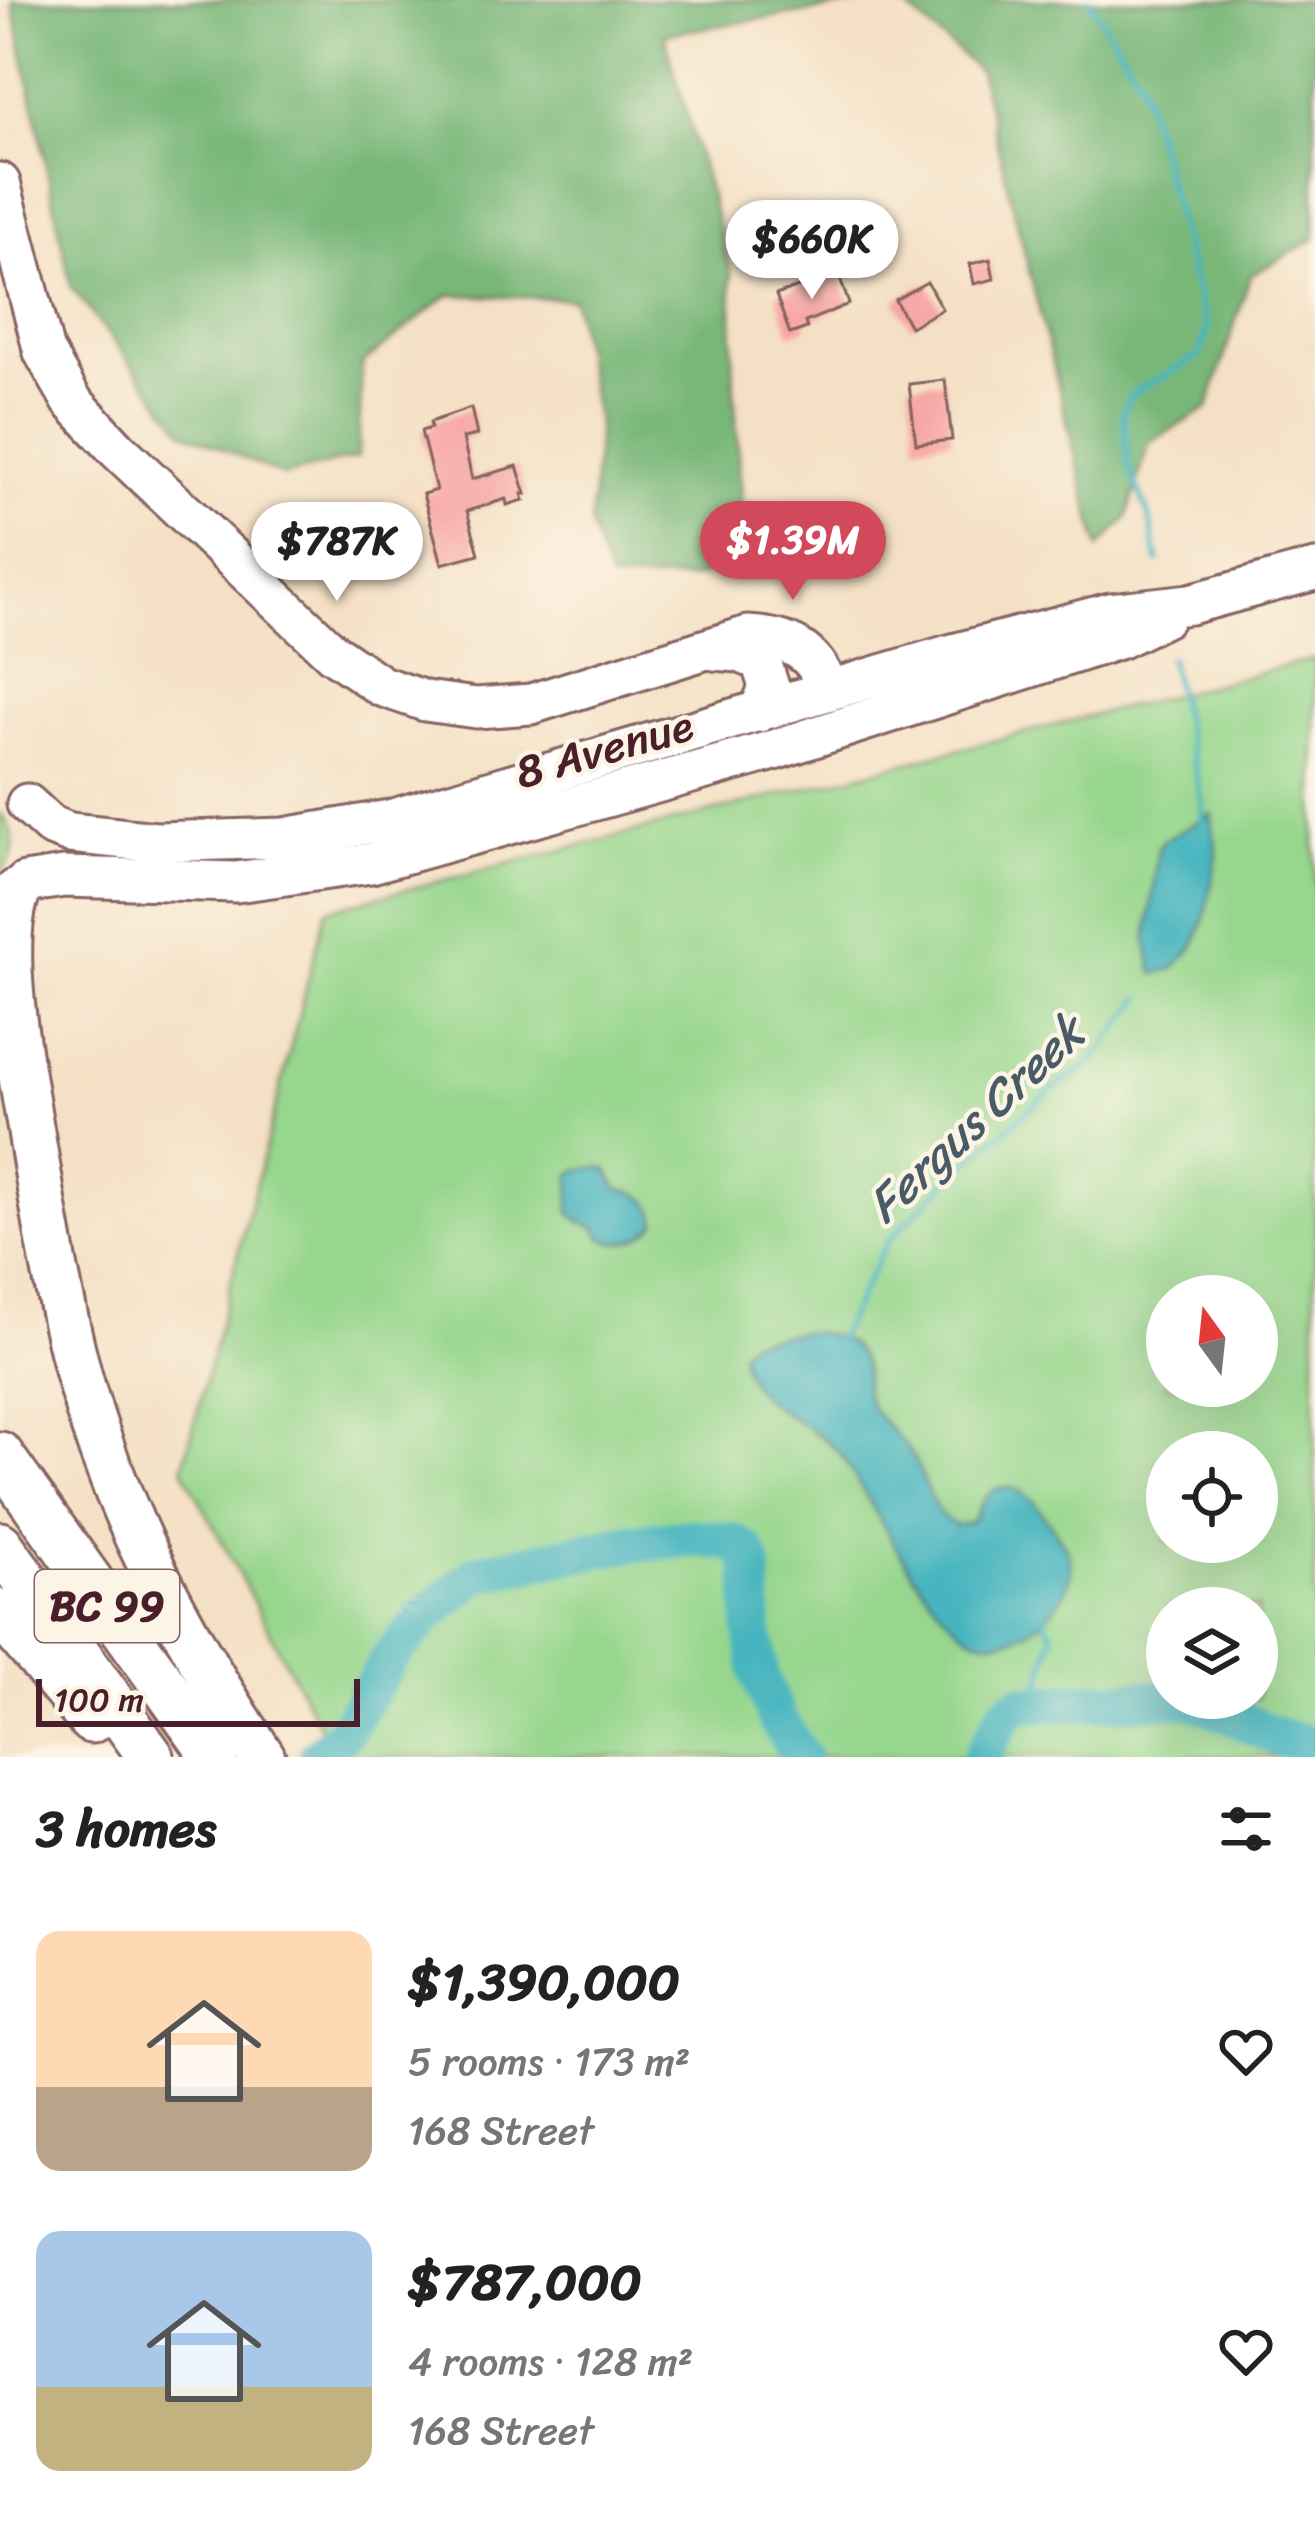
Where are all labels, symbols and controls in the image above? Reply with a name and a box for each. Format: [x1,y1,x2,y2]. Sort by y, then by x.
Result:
pin: $660K [728,200,896,302]
text: $660K [753,204,871,273]
pin: $1.39M [695,501,891,603]
pin: $787K [253,502,421,604]
text: $1.39M [727,505,859,574]
text: $787K [278,506,396,575]
street label: 8 Avenue [505,685,703,813]
water label: Fergus Creek [845,990,1109,1244]
north arrow [1146,1275,1278,1407]
map controls [1146,1275,1278,1719]
button: locate [1146,1431,1278,1563]
road number: BC 99 [35,1570,179,1642]
button: layers [1146,1587,1278,1719]
text: 100 m [54,1671,144,1729]
scale bar [36,1673,360,1726]
text: 3 homes [36,1784,216,1874]
icon: filters [1213,1796,1279,1862]
text: $1,390,000 [408,1937,680,2027]
icon: home [132,1979,276,2123]
icon: heart [1213,2018,1279,2084]
text: 5 rooms · 173 m² [408,2027,690,2096]
text: 168 Street [408,2096,594,2165]
text: $787,000 [408,2237,642,2327]
icon: home [132,2279,276,2423]
icon: heart [1213,2318,1279,2384]
text: 4 rooms · 128 m² [408,2327,693,2396]
text: 168 Street [408,2396,594,2465]

